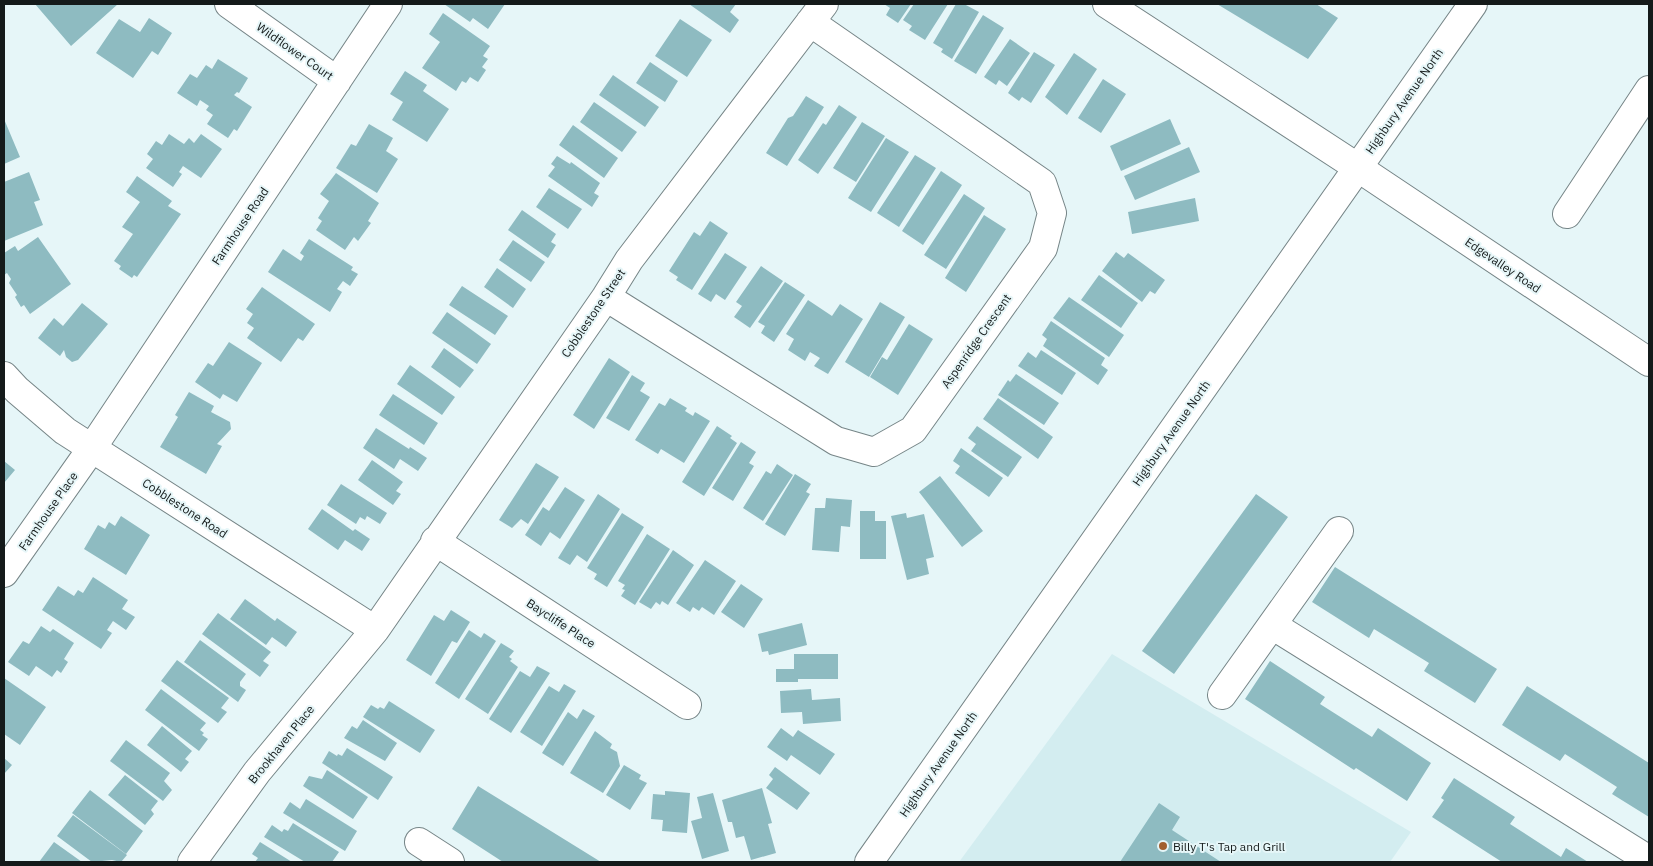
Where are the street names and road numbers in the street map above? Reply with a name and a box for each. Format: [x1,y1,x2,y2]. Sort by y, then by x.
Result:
street label: Wildflower Court [254,19,336,83]
street label: Highbury Avenue North [1362,45,1446,157]
street label: Farmhouse Road [208,184,272,268]
street label: Edgevalley Road [1462,234,1544,296]
street label: Cobblestone Street [558,266,628,360]
street label: Aspenridge Crescent [938,291,1014,391]
street label: Highbury Avenue North [1129,377,1213,489]
street label: Farmhouse Place [15,468,81,553]
street label: Cobblestone Road [140,475,230,541]
street label: Baycliffe Place [524,595,599,651]
street label: Brookhaven Place [245,701,317,786]
street label: Highbury Avenue North [896,708,980,820]

